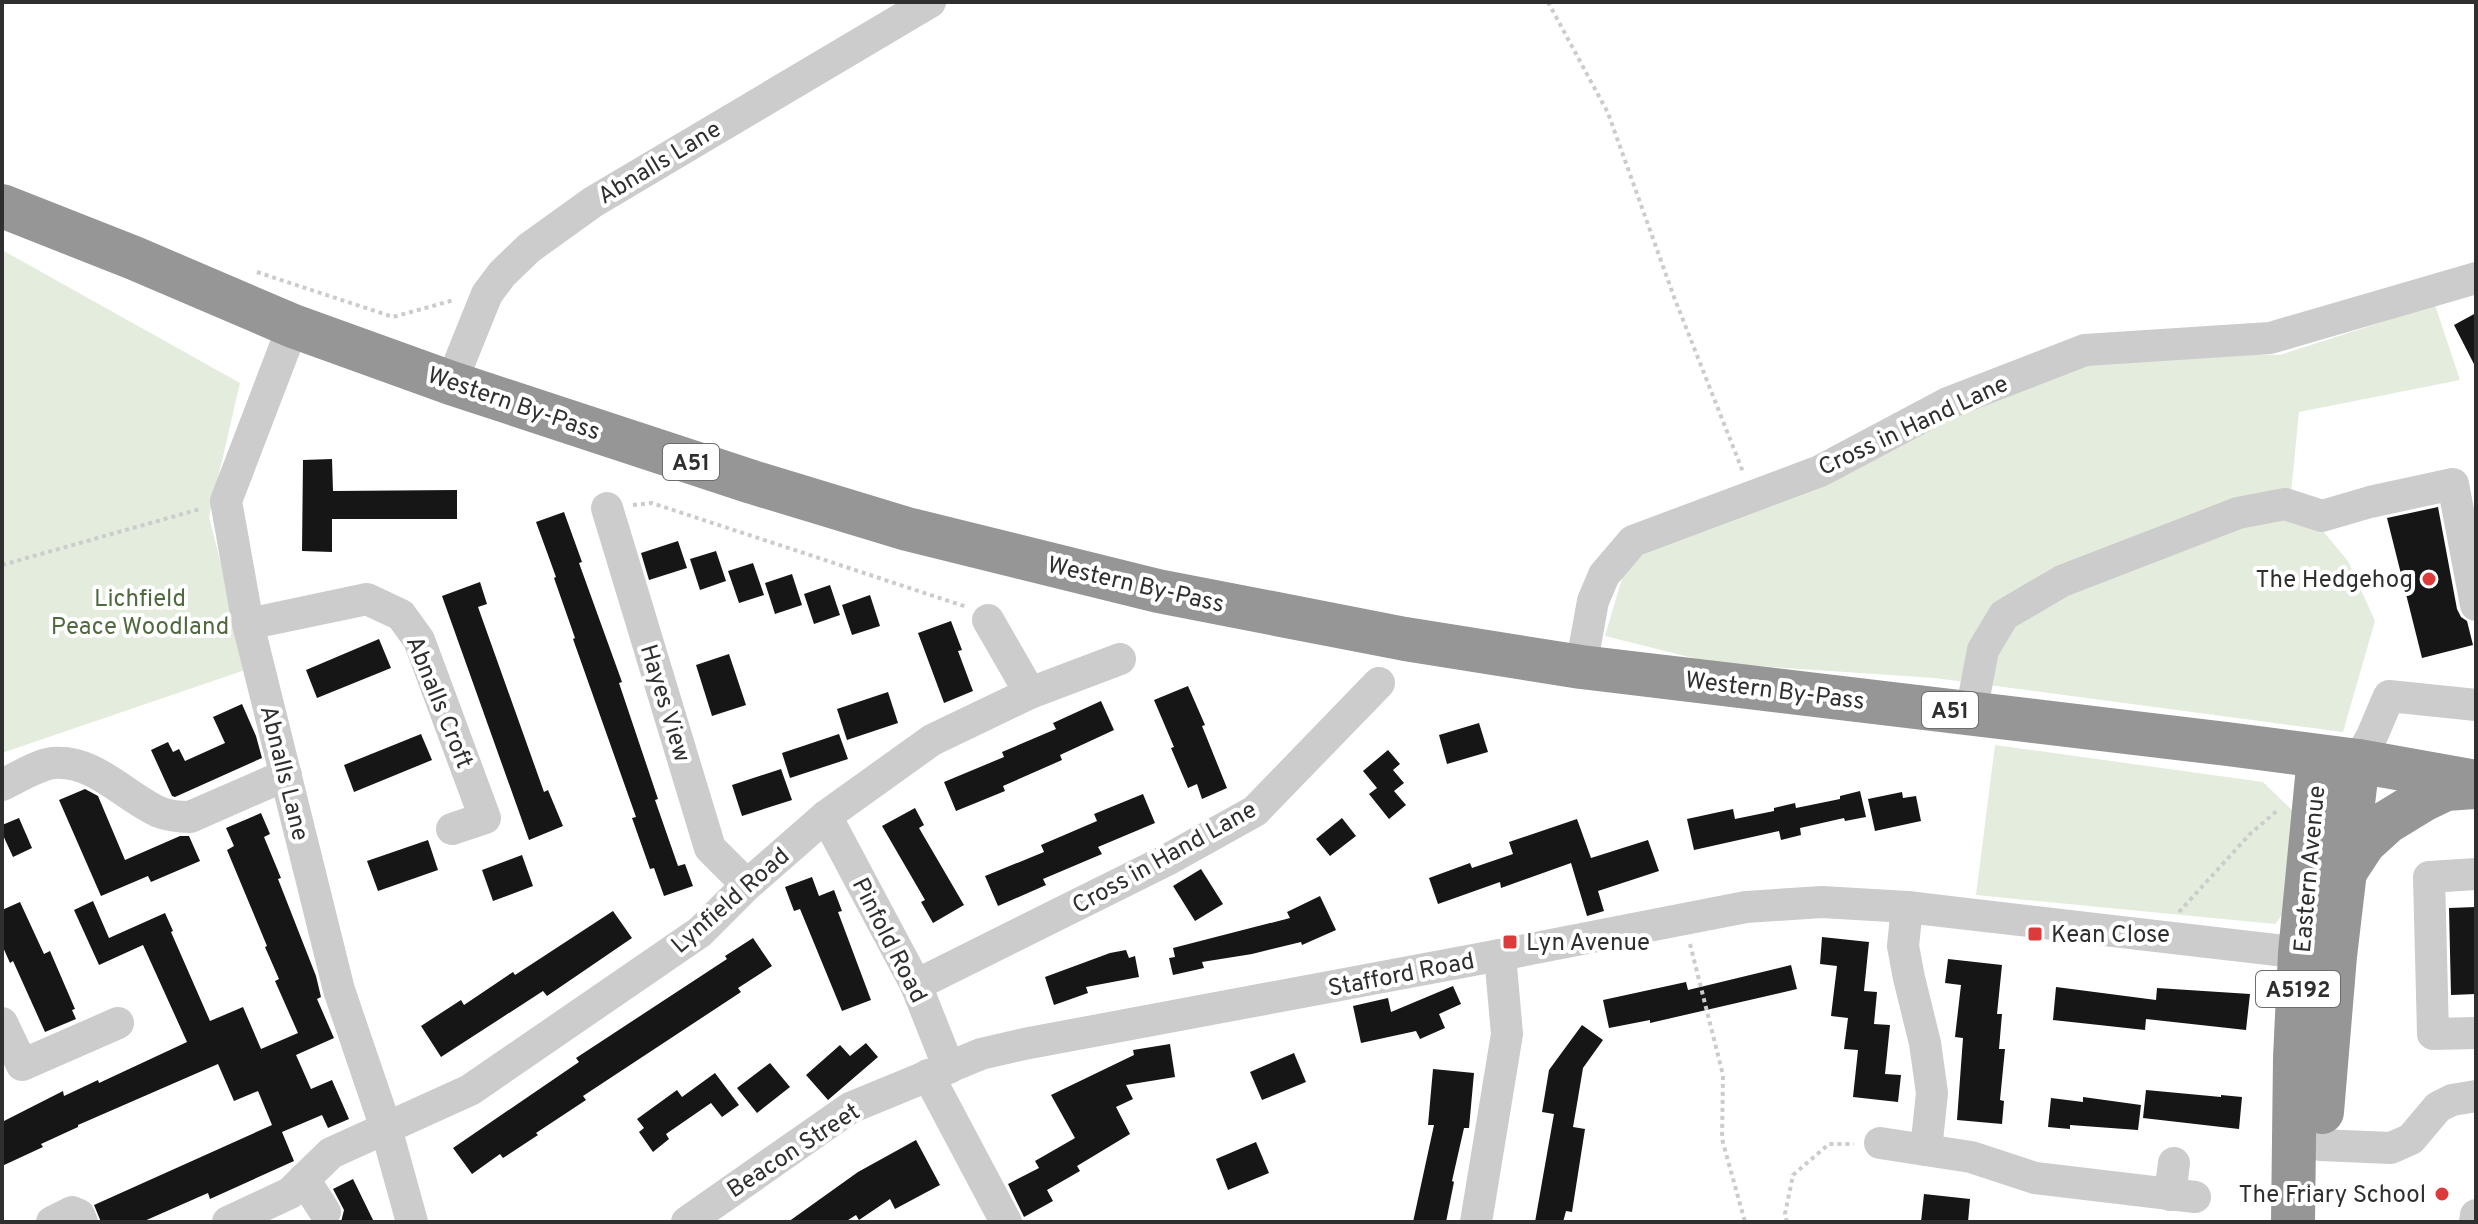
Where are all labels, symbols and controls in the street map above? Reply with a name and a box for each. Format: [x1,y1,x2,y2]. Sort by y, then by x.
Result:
street label: Abnalls Lane [593,115,727,212]
street label: Western By-Pass [423,361,604,448]
street label: Cross in Hand Lane [1814,370,2014,484]
road number: A51 [663,444,719,480]
street label: Western By-Pass [1044,551,1227,621]
place label: The Hedgehog [2255,566,2413,596]
marker: The Hedgehog [2420,570,2438,588]
park label: Lichfield Peace Woodland [51,585,229,643]
street label: Abnalls Croft [398,632,478,773]
street label: Hayes View [632,641,696,766]
street label: Western By-Pass [1683,666,1866,718]
road number: A51 [1922,692,1978,728]
street label: Abnalls Lane [252,703,314,844]
street label: Eastern Avenue [2289,784,2333,954]
street label: Cross in Hand Lane [1068,796,1262,922]
street label: Lynfield Road [666,842,797,961]
street label: Pinfold Road [844,873,933,1009]
place label: Kean Close [2051,921,2170,951]
marker: Kean Close [2026,925,2044,943]
place label: Lyn Avenue [1526,929,1650,959]
marker: Lyn Avenue [1501,933,1519,951]
street label: Stafford Road [1326,947,1477,1005]
road number: A5192 [2256,971,2340,1007]
street label: Beacon Street [722,1098,866,1206]
place label: The Friary School [2238,1181,2426,1211]
marker: The Friary School [2433,1185,2451,1203]

